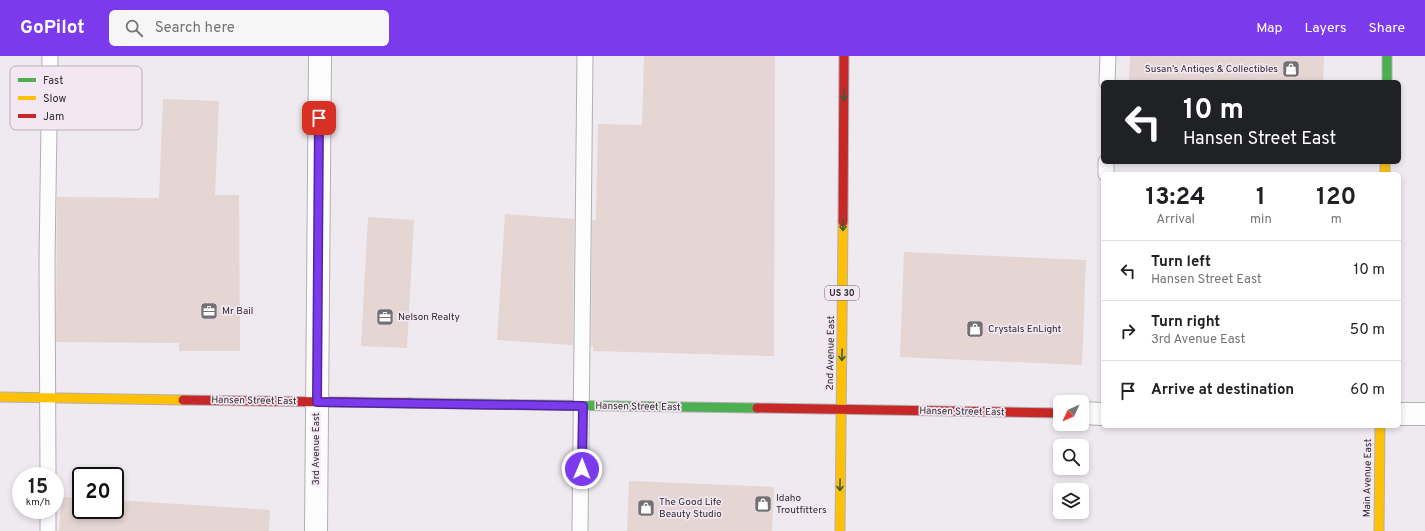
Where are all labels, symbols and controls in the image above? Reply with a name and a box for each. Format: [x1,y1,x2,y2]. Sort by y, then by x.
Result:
search box [109,10,389,46]
text: GoPilot [20,16,85,40]
icon: search [123,17,145,39]
text: Search here [155,19,235,38]
text: Map [1256,20,1282,37]
text: Layers [1304,20,1346,37]
text: Share [1368,20,1405,37]
shop icon: Susan’s Antiqes & Collectibles [1281,59,1301,79]
place label: Susan’s Antiqes & Collectibles [1145,63,1278,76]
legend [10,66,142,130]
text: Fast [43,74,63,88]
one-way arrow [840,88,848,101]
text: Slow [43,92,66,106]
text: 10 m [1183,93,1244,129]
icon: left [1117,96,1169,148]
pin [302,101,336,135]
icon: arrive [308,107,330,129]
text: Jam [43,110,64,124]
text: Hansen Street East [1183,128,1336,151]
text: 13:24 [1146,183,1206,213]
text: 1 [1256,183,1266,213]
text: 120 [1316,183,1356,213]
text: Arrival [1156,212,1195,228]
text: min [1250,212,1272,228]
text: m [1331,212,1342,228]
one-way arrow [839,218,847,231]
text: Turn left [1151,253,1211,272]
icon: left [1117,260,1139,282]
text: 10 m [1354,261,1385,280]
text: Hansen Street East [1151,272,1262,288]
road number: US 30 [825,286,859,300]
office icon: Mr Bail [199,301,219,321]
place label: Mr Bail [222,305,253,318]
office icon: Nelson Realty [375,307,395,327]
place label: Nelson Realty [398,311,460,324]
text: Turn right [1151,313,1220,332]
street label: 2nd Avenue East [824,315,838,391]
shop icon: Crystals EnLight [965,319,985,339]
icon: right [1117,320,1139,342]
text: 50 m [1350,321,1385,340]
place label: Crystals EnLight [988,323,1062,336]
text: 3rd Avenue East [1151,332,1245,348]
one-way arrow [838,348,845,361]
icon: arrive [1117,380,1139,402]
text: Arrive at destination [1151,381,1294,400]
text: 60 m [1350,381,1385,400]
street label: Hansen Street East [211,394,297,408]
north arrow [1053,395,1089,431]
map controls [1053,395,1089,519]
street label: Hansen Street East [595,400,681,414]
street label: Hansen Street East [919,405,1005,419]
street label: 3rd Avenue East [310,412,323,485]
street label: Main Avenue East [1361,438,1375,517]
button: search [1053,439,1089,475]
position arrow [561,448,603,490]
speed limit sign: 20 [72,467,124,519]
text: 15 [28,475,48,501]
one-way arrow [836,478,844,491]
button: layers [1053,483,1089,519]
place label: Idaho Troutfitters [776,492,827,517]
shop icon: Idaho Troutfitters [753,494,773,514]
text: km/h [26,496,50,509]
place label: The Good Life Beauty Studio [659,496,722,521]
shop icon: The Good Life Beauty Studio [636,498,656,518]

